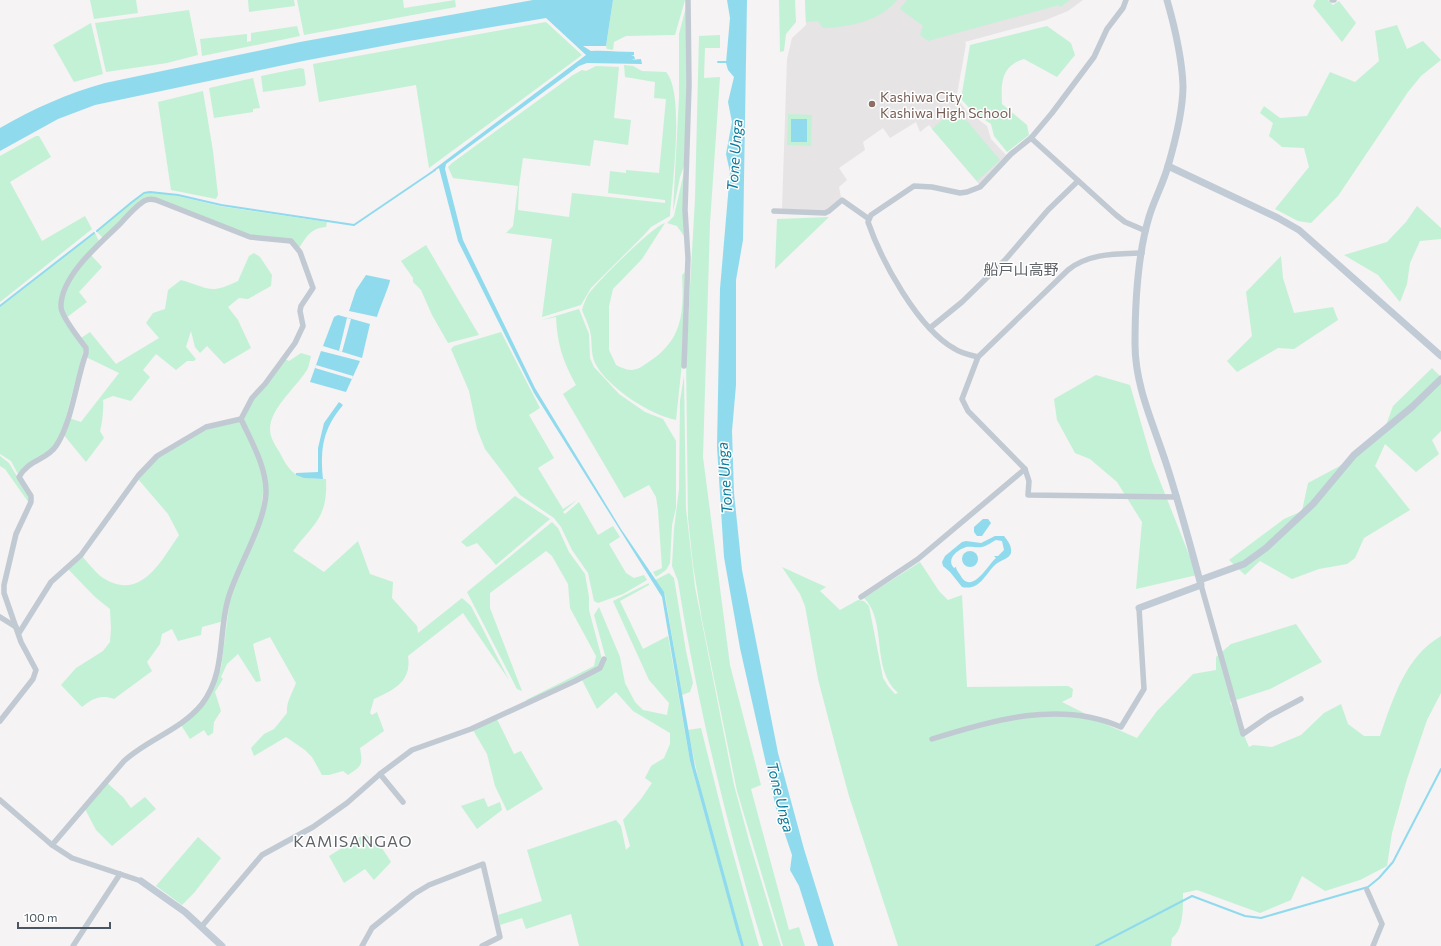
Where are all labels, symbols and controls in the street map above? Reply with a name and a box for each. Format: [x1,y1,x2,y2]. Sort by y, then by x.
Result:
place label: Kashiwa City Kashiwa High School [880,88,1012,121]
marker: Kashiwa City Kashiwa High School [867,99,877,109]
water label: Tone Unga [723,118,746,192]
district label: 船戸山高野 [983,260,1059,278]
water label: Tone Unga [712,441,735,515]
water label: Tone Unga [764,760,799,834]
district label: KAMISANGAO [293,831,413,850]
scale bar [18,904,110,930]
text: 100 m [24,910,58,924]

